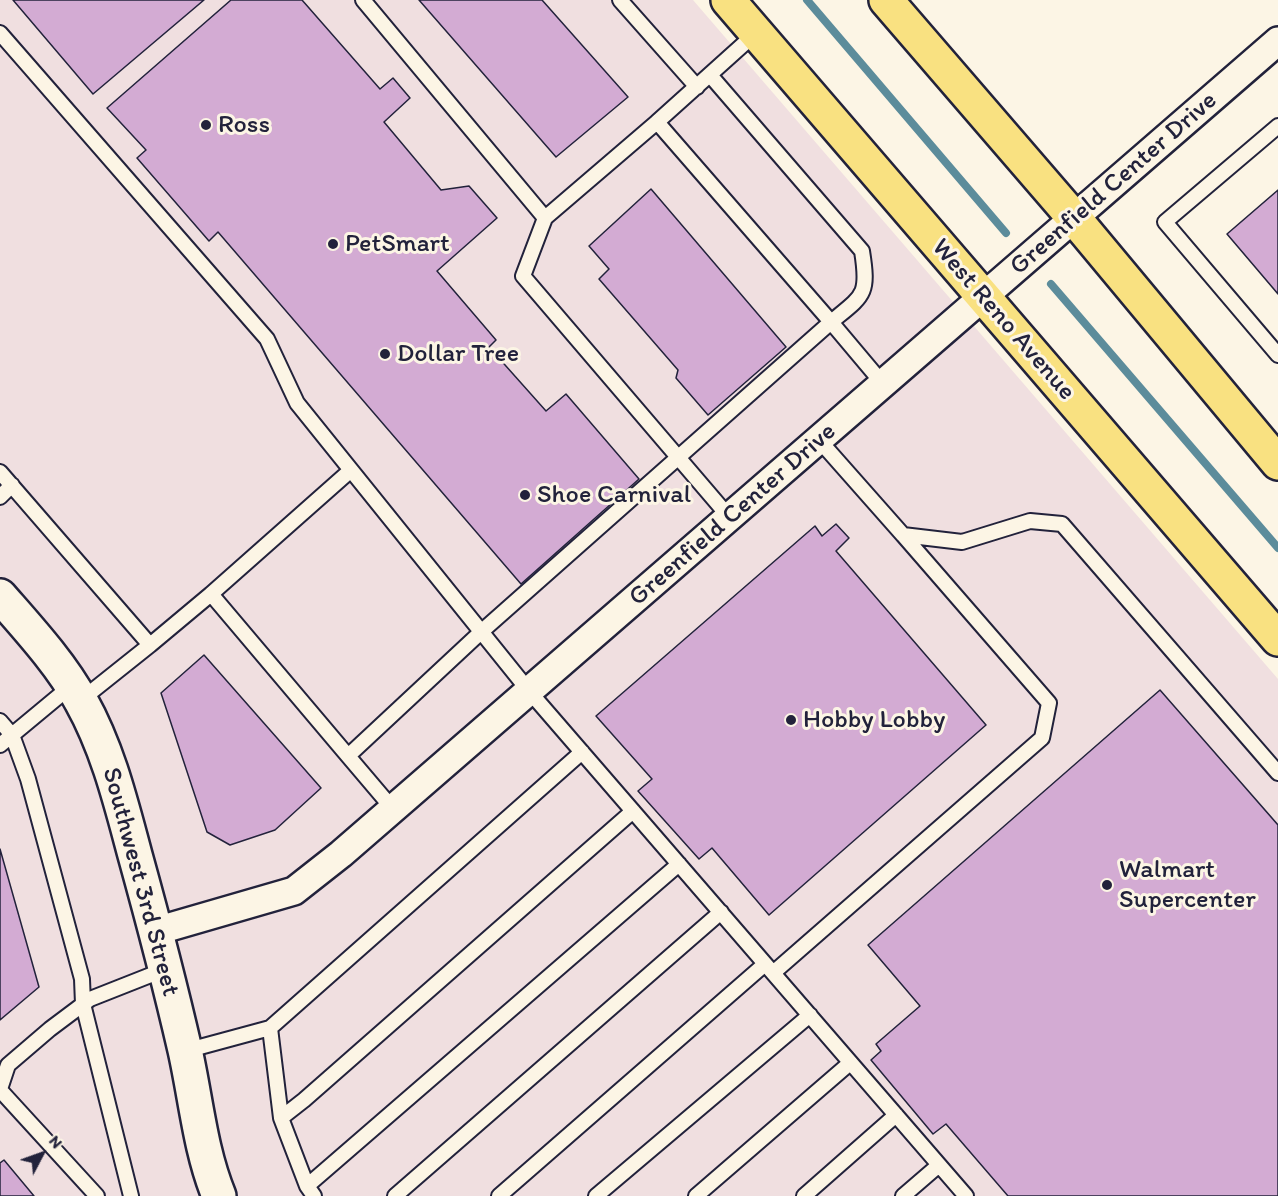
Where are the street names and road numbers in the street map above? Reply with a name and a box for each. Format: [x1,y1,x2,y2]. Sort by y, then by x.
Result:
street label: Greenfield Center Drive [1004,86,1224,282]
street label: West Reno Avenue [924,233,1082,407]
street label: Greenfield Center Drive [623,417,843,613]
street label: Southwest 3rd Street [94,764,186,1000]

